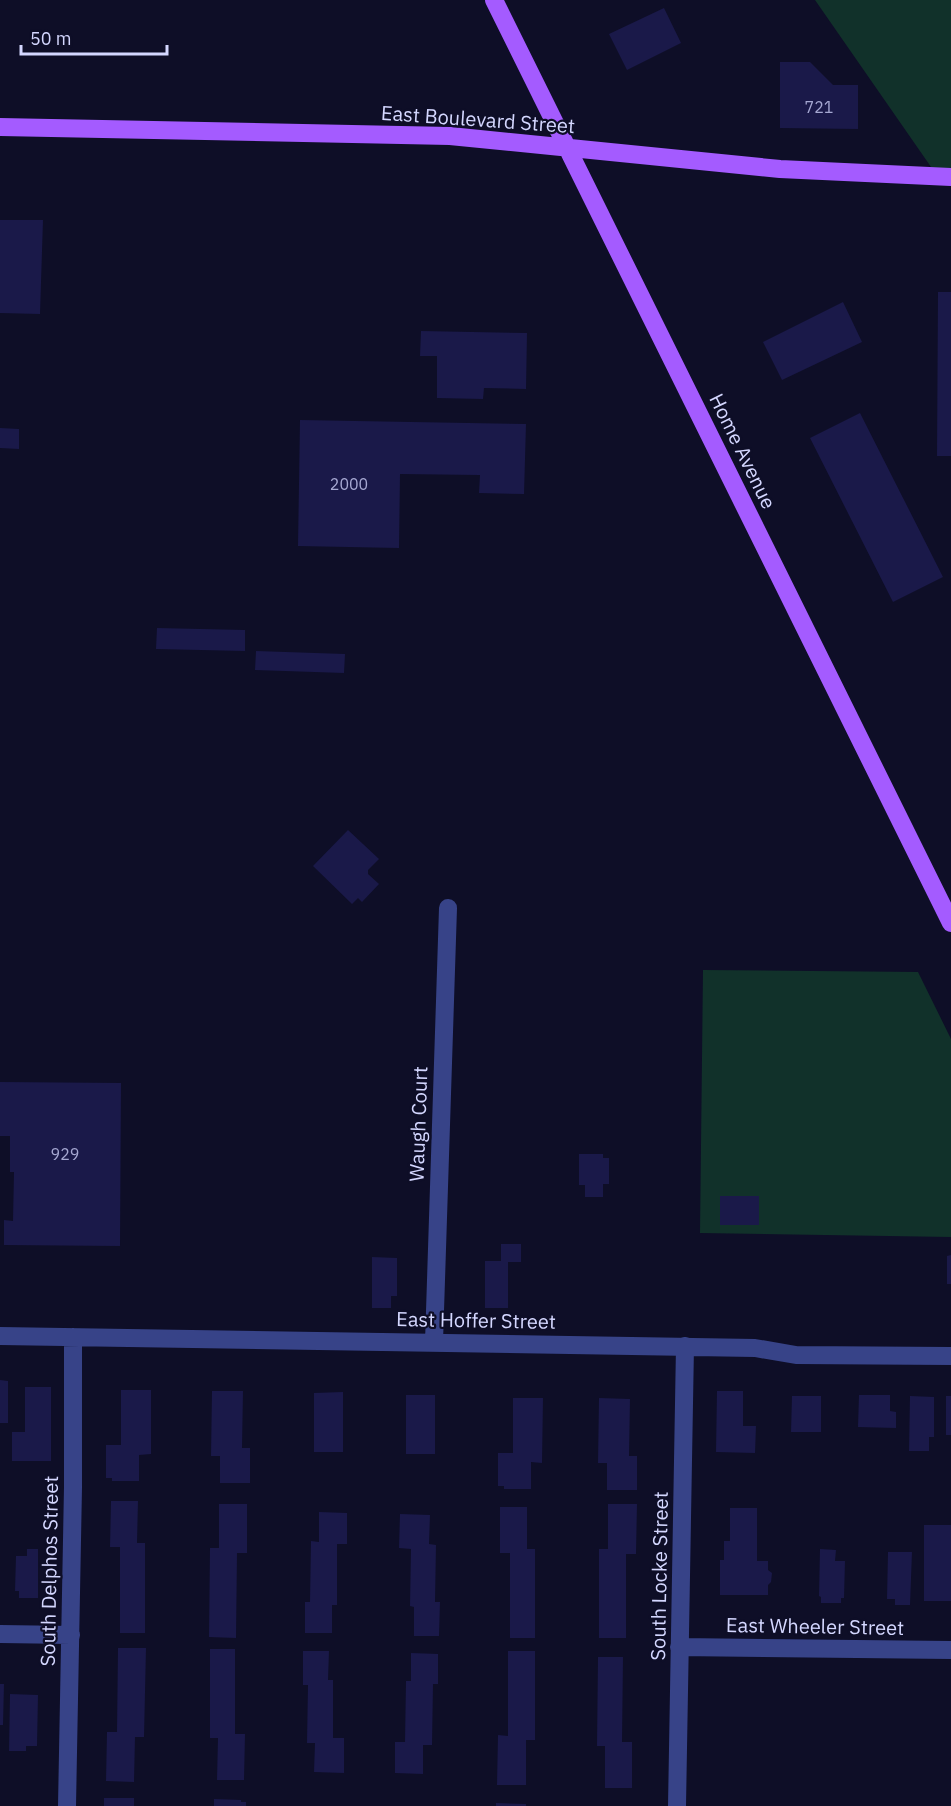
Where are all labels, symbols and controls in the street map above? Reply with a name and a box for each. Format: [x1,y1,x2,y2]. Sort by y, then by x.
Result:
scale bar [21,18,166,56]
text: 50 m [30,27,72,50]
house number: 721 [805,97,833,117]
street label: East Boulevard Street [380,99,576,139]
street label: Home Avenue [703,389,783,513]
house number: 2000 [330,474,368,494]
street label: Waugh Court [402,1066,434,1182]
house number: 929 [51,1144,79,1164]
street label: East Hoffer Street [396,1305,556,1335]
street label: South Delphos Street [34,1475,64,1667]
street label: South Locke Street [644,1491,674,1661]
street label: East Wheeler Street [726,1611,904,1641]

